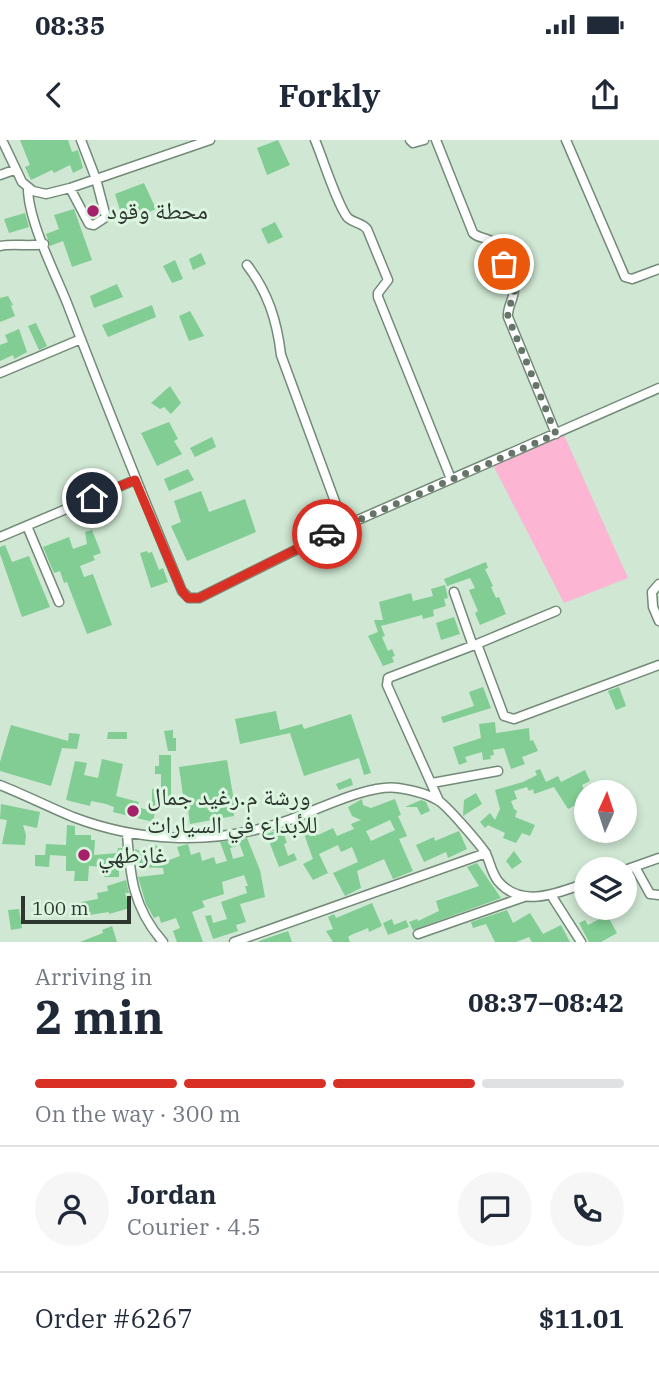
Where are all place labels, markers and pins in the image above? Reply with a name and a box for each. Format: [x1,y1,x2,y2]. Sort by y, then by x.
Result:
place label: محطة وقود [107,194,208,226]
marker: محطة وقود [85,203,101,219]
pin [474,234,534,294]
pin [62,468,122,528]
place label: ورشة م.رغيد جمال للأبداع في السيارات [147,780,318,844]
marker: ورشة م.رغيد جمال للأبداع في السيارات [125,803,141,819]
place label: غازطهي [98,838,167,874]
marker: غازطهي [76,847,92,863]

